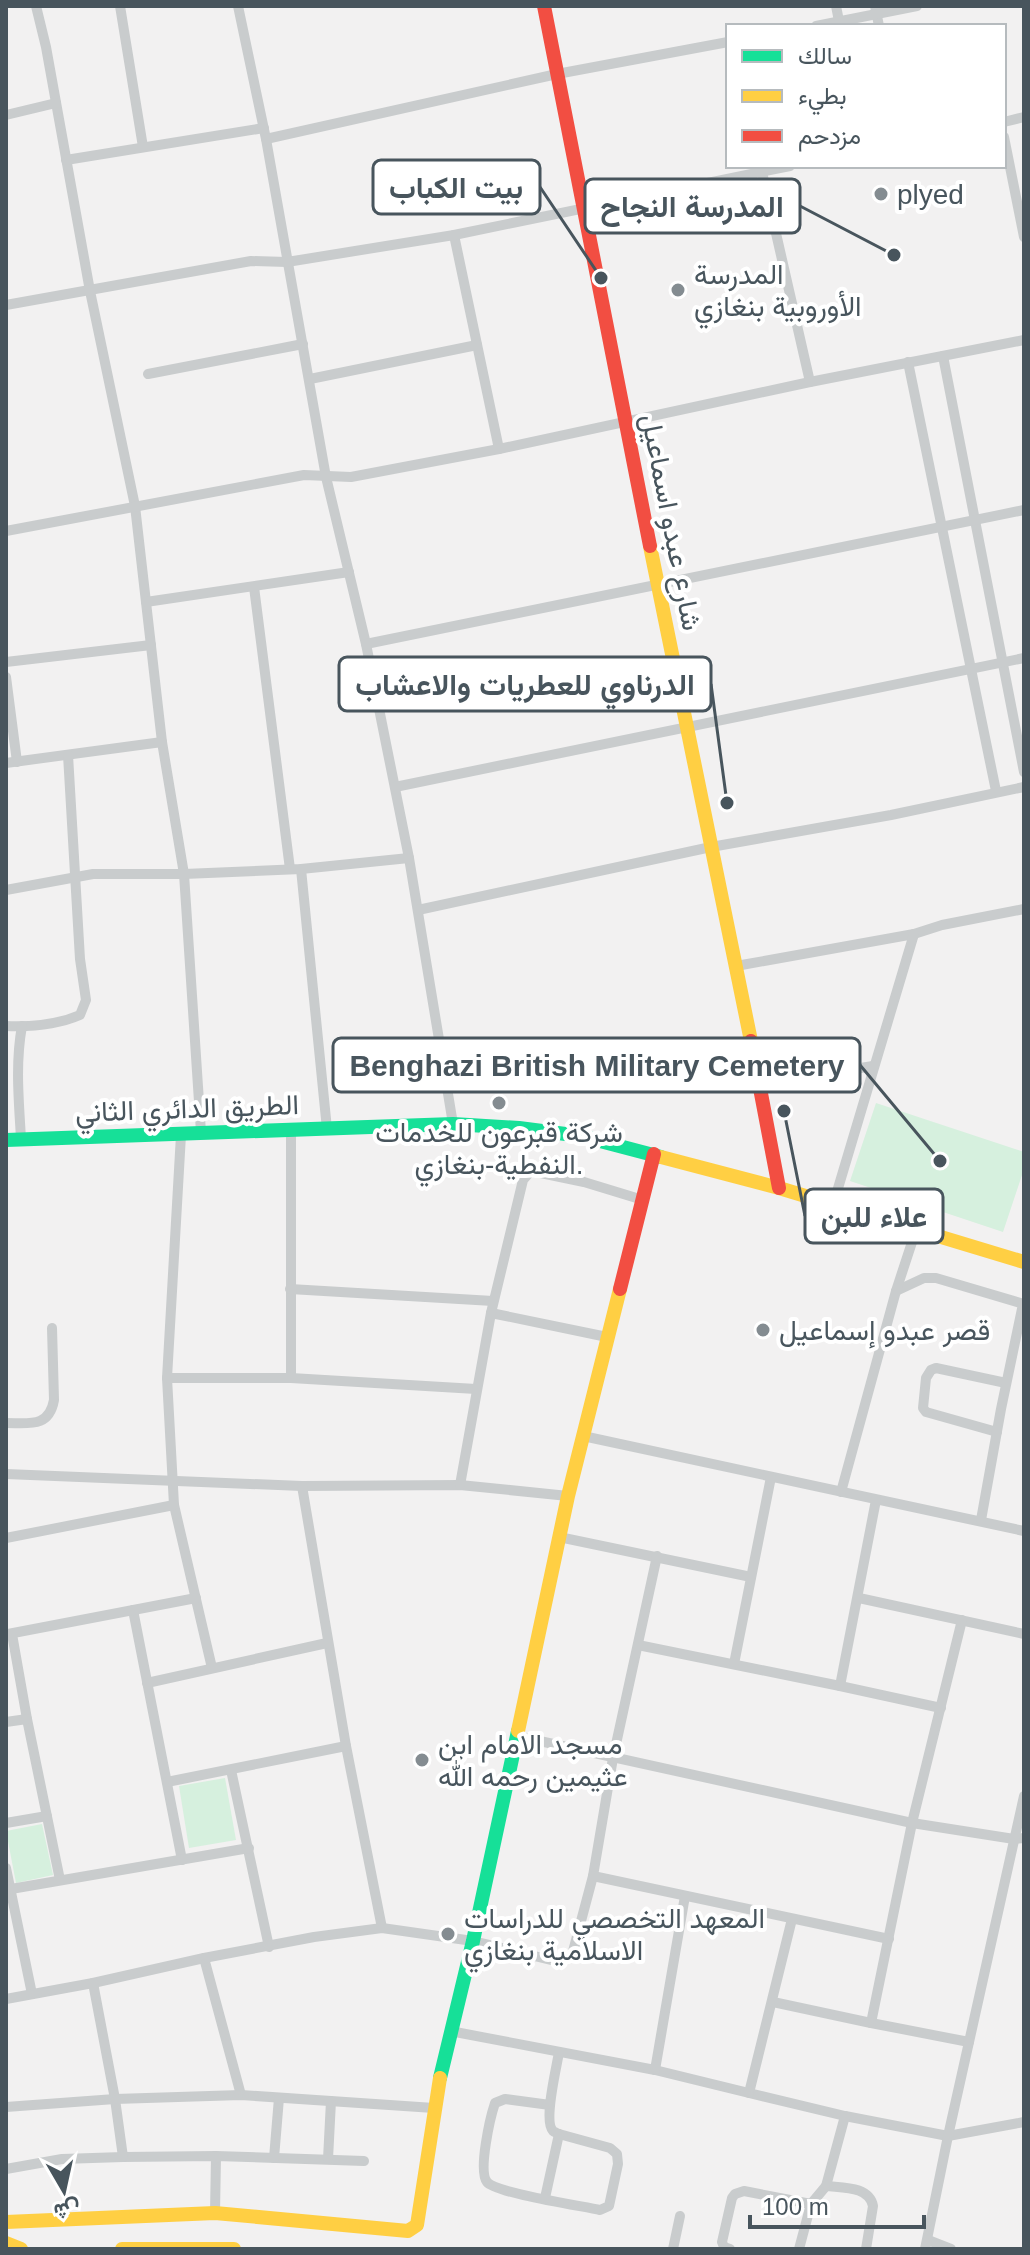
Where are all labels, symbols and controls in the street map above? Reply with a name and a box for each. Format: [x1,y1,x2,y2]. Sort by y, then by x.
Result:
legend [726,24,1006,168]
text: سالك [798,42,852,69]
text: بطيء [798,82,847,115]
text: مزدحم [798,122,861,152]
callout: بيت الكباب [373,160,540,214]
text: بيت الكباب [389,171,523,205]
callout: المدرسة النجاح [585,179,800,233]
place label: plyed [897,179,964,210]
marker: plyed [872,185,890,203]
text: المدرسة النجاح [600,190,784,227]
place label: المدرسة الأوروبية بنغازي [694,259,862,329]
marker: المدرسة الأوروبية بنغازي [669,281,687,299]
street label: شارع عبدو اسماعيل [632,411,708,634]
callout: الدرناوي للعطريات والاعشاب [339,657,711,711]
text: الدرناوي للعطريات والاعشاب [355,668,695,710]
callout: Benghazi British Military Cemetery [333,1038,860,1092]
text: Benghazi British Military Cemetery [349,1049,845,1082]
street label: الطريق الدائري الثاني [75,1089,300,1135]
marker: شركة قبرعون للخدمات النفطية-بنغازي. [490,1094,508,1112]
place label: شركة قبرعون للخدمات النفطية-بنغازي. [375,1117,623,1187]
callout: علاء للبن [805,1189,943,1243]
text: علاء للبن [821,1200,927,1235]
place label: قصر عبدو إسماعيل [779,1315,990,1349]
marker: قصر عبدو إسماعيل [754,1321,772,1339]
place label: مسجد الامام ابن عثيمين رحمه الله [438,1729,628,1794]
marker: مسجد الامام ابن عثيمين رحمه الله [413,1751,431,1769]
place label: المعهد التخصصي للدراسات الاسلامية بنغازي [464,1903,765,1973]
marker: المعهد التخصصي للدراسات الاسلامية بنغازي [439,1925,457,1943]
north arrow [24,2151,104,2231]
scale bar [750,2179,924,2229]
text: 100 m [762,2193,829,2220]
text: ش [52,2195,82,2225]

